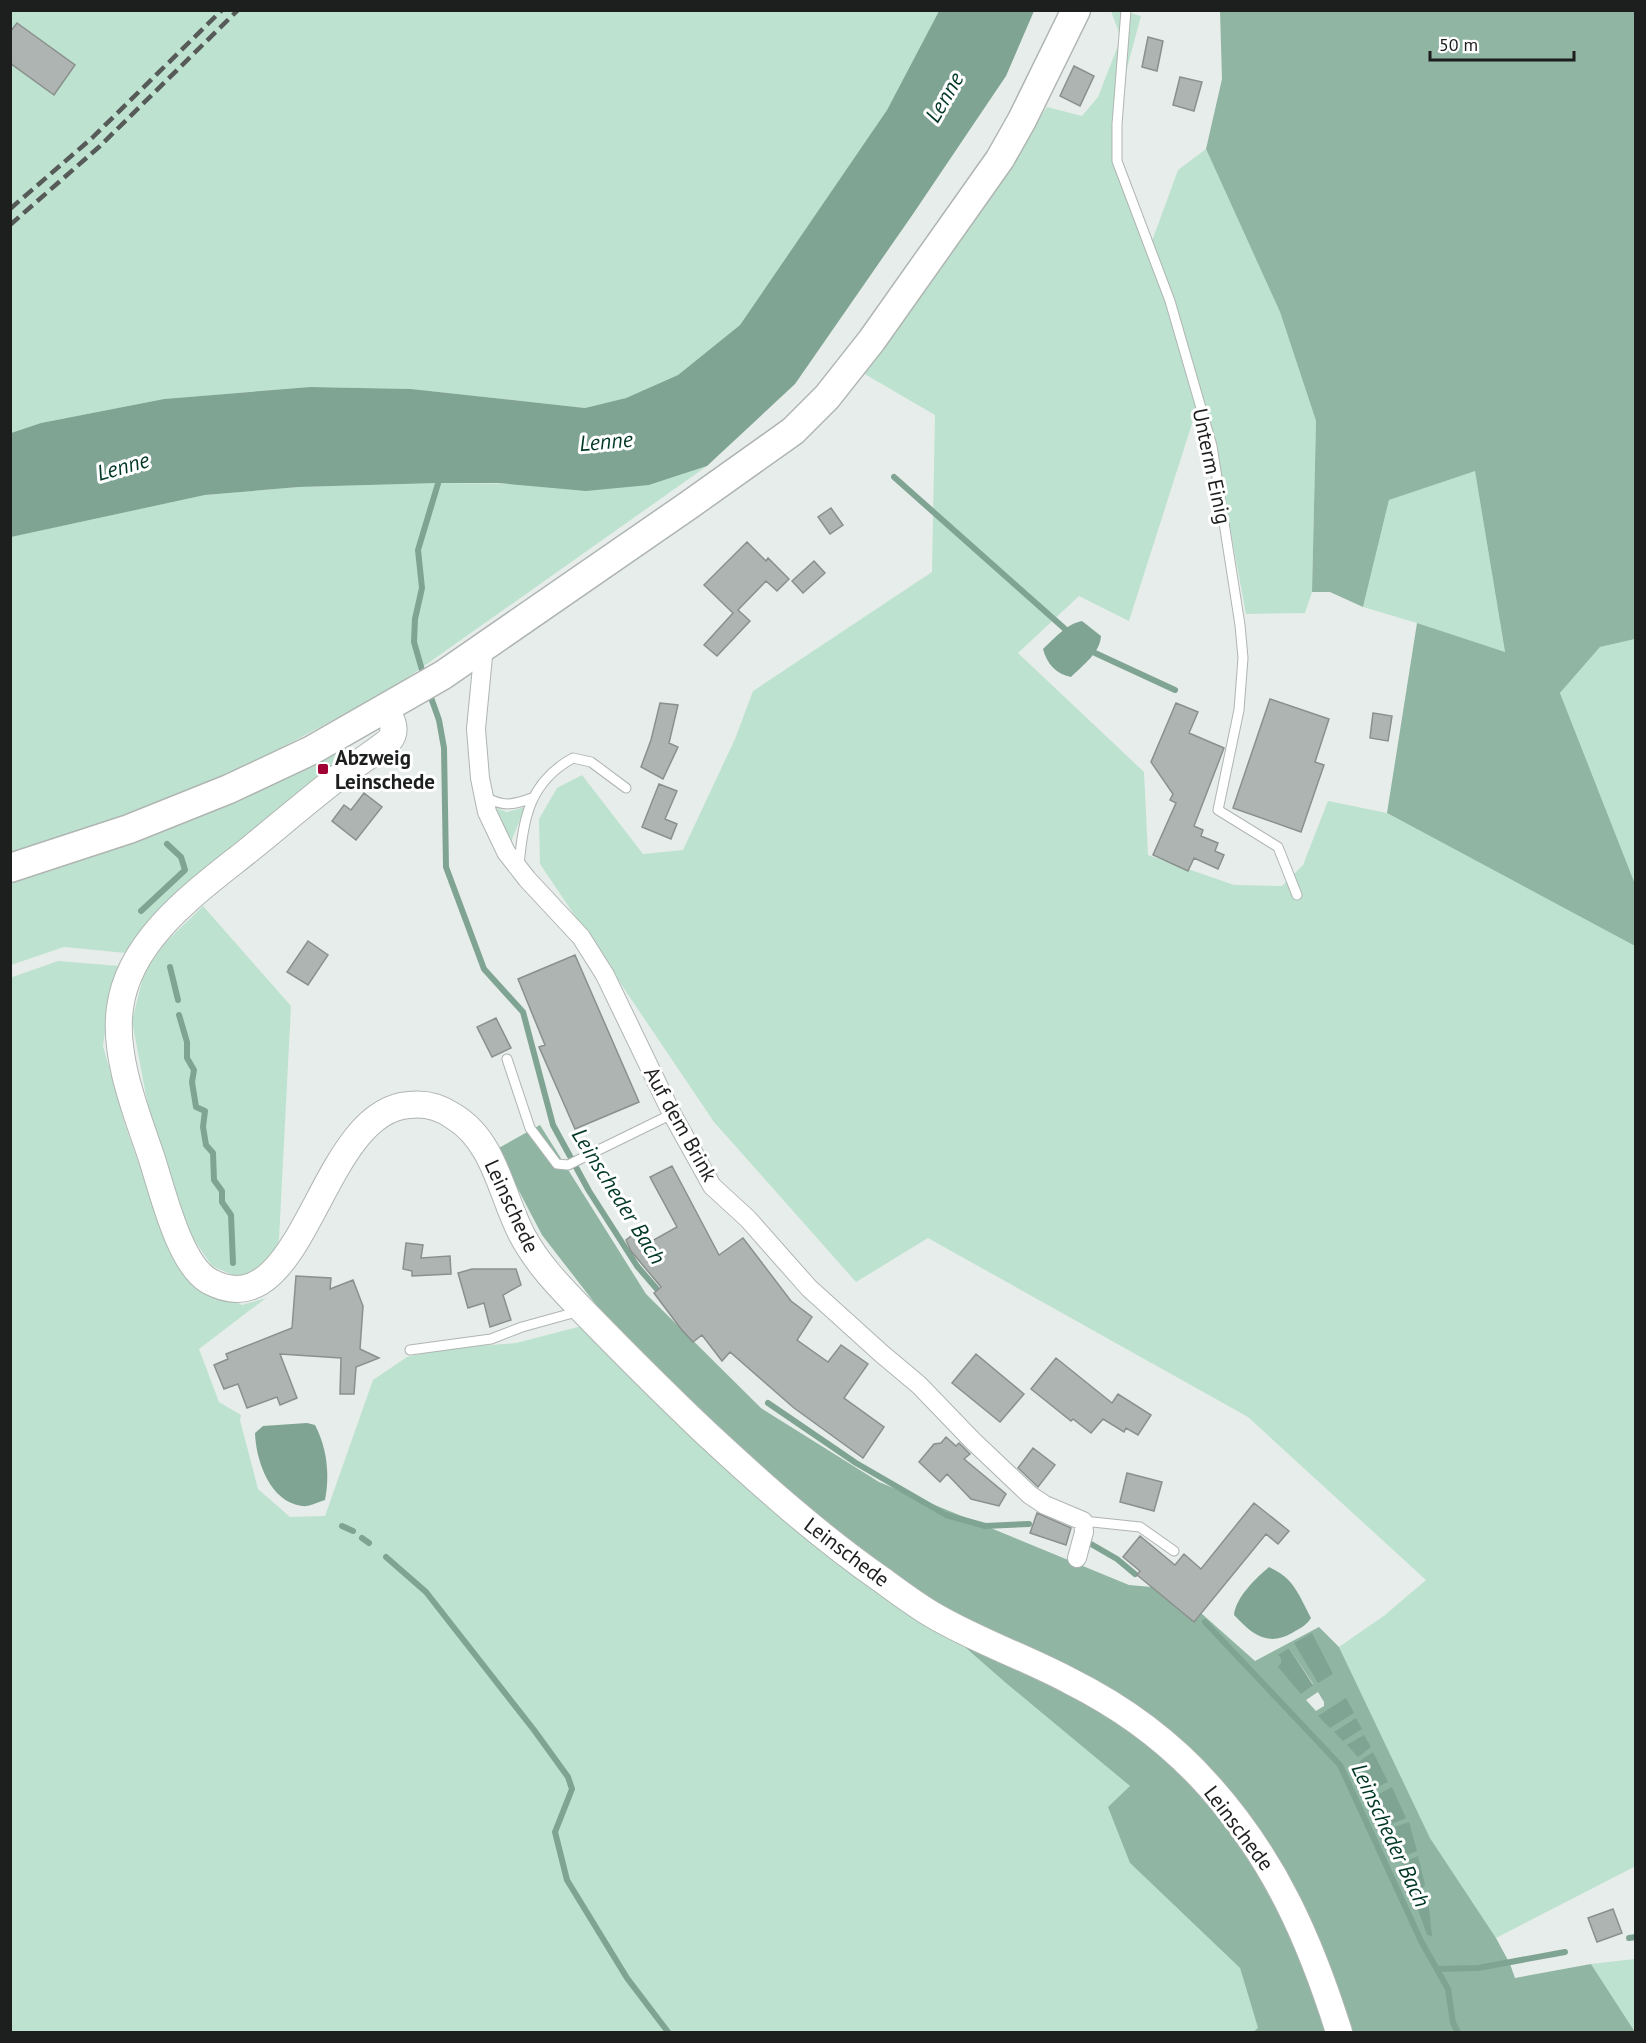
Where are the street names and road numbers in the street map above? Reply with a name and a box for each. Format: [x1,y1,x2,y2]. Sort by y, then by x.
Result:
street label: Unterm Einig [1187,406,1237,526]
street label: Auf dem Brink [638,1062,724,1186]
street label: Leinschede [479,1155,545,1257]
street label: Leinschede [799,1511,895,1593]
street label: Leinschede [1198,1780,1280,1876]

